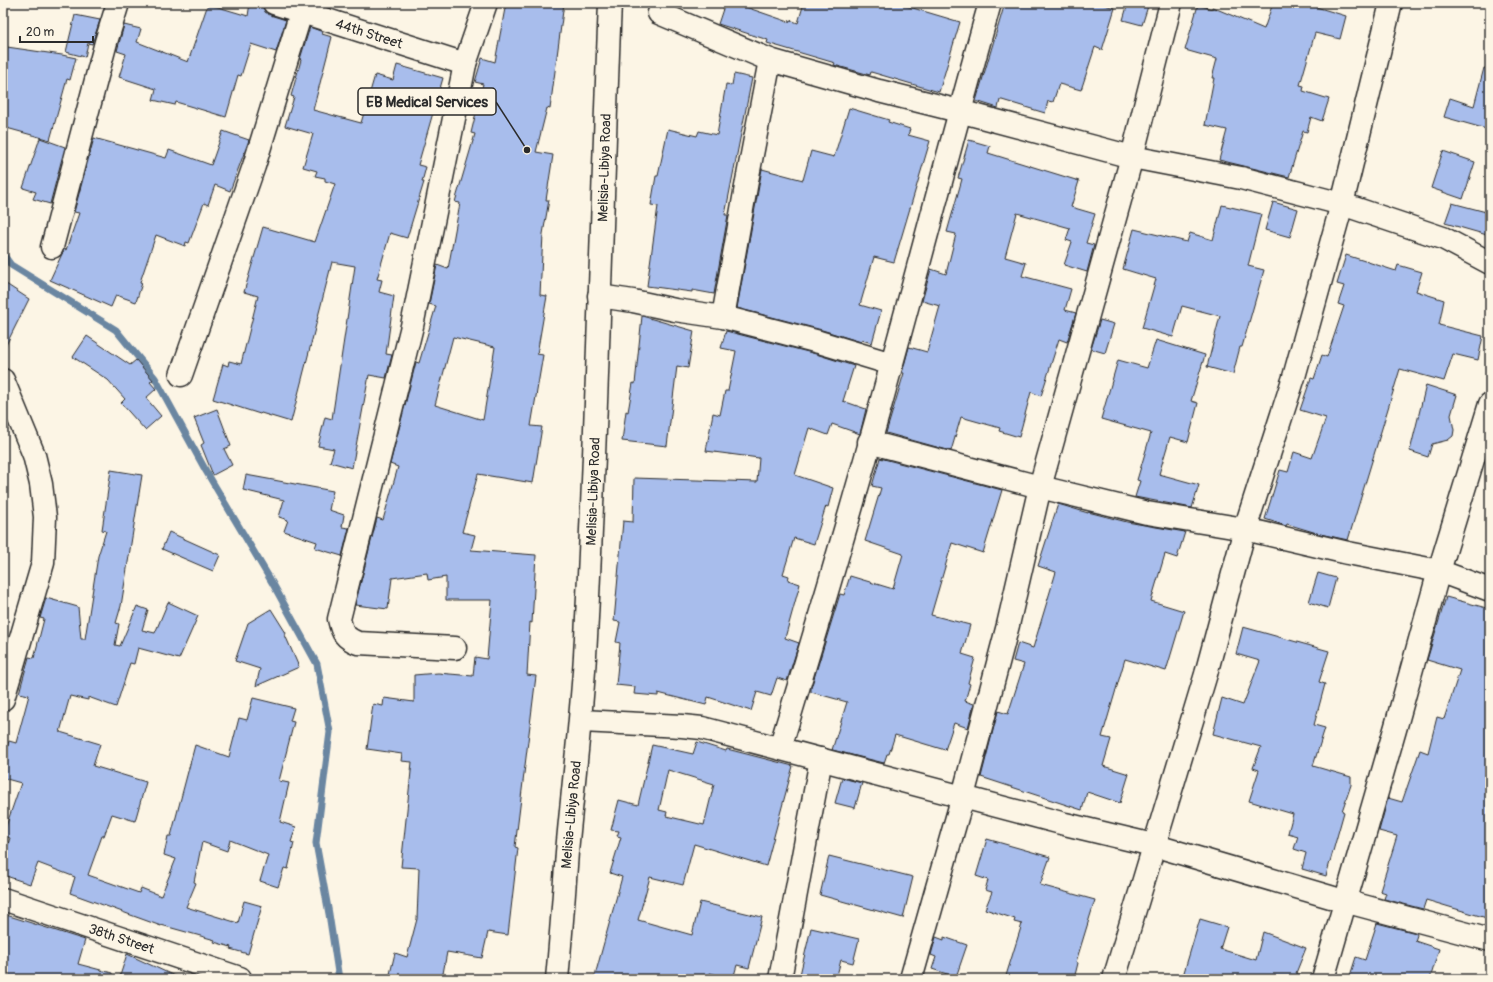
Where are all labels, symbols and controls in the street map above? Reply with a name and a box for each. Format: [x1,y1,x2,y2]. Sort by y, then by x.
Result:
street label: 44th Street [333,15,405,53]
scale bar [20,18,93,44]
text: 20 m [26,25,55,40]
callout: EB Medical Services [358,88,496,115]
text: EB Medical Services [366,93,488,112]
street label: Melisia-Libiya Road [594,113,615,222]
street label: Melisia-Libiya Road [582,437,604,546]
street label: Melisia-Libiya Road [558,760,585,869]
street label: 38th Street [86,920,157,958]

